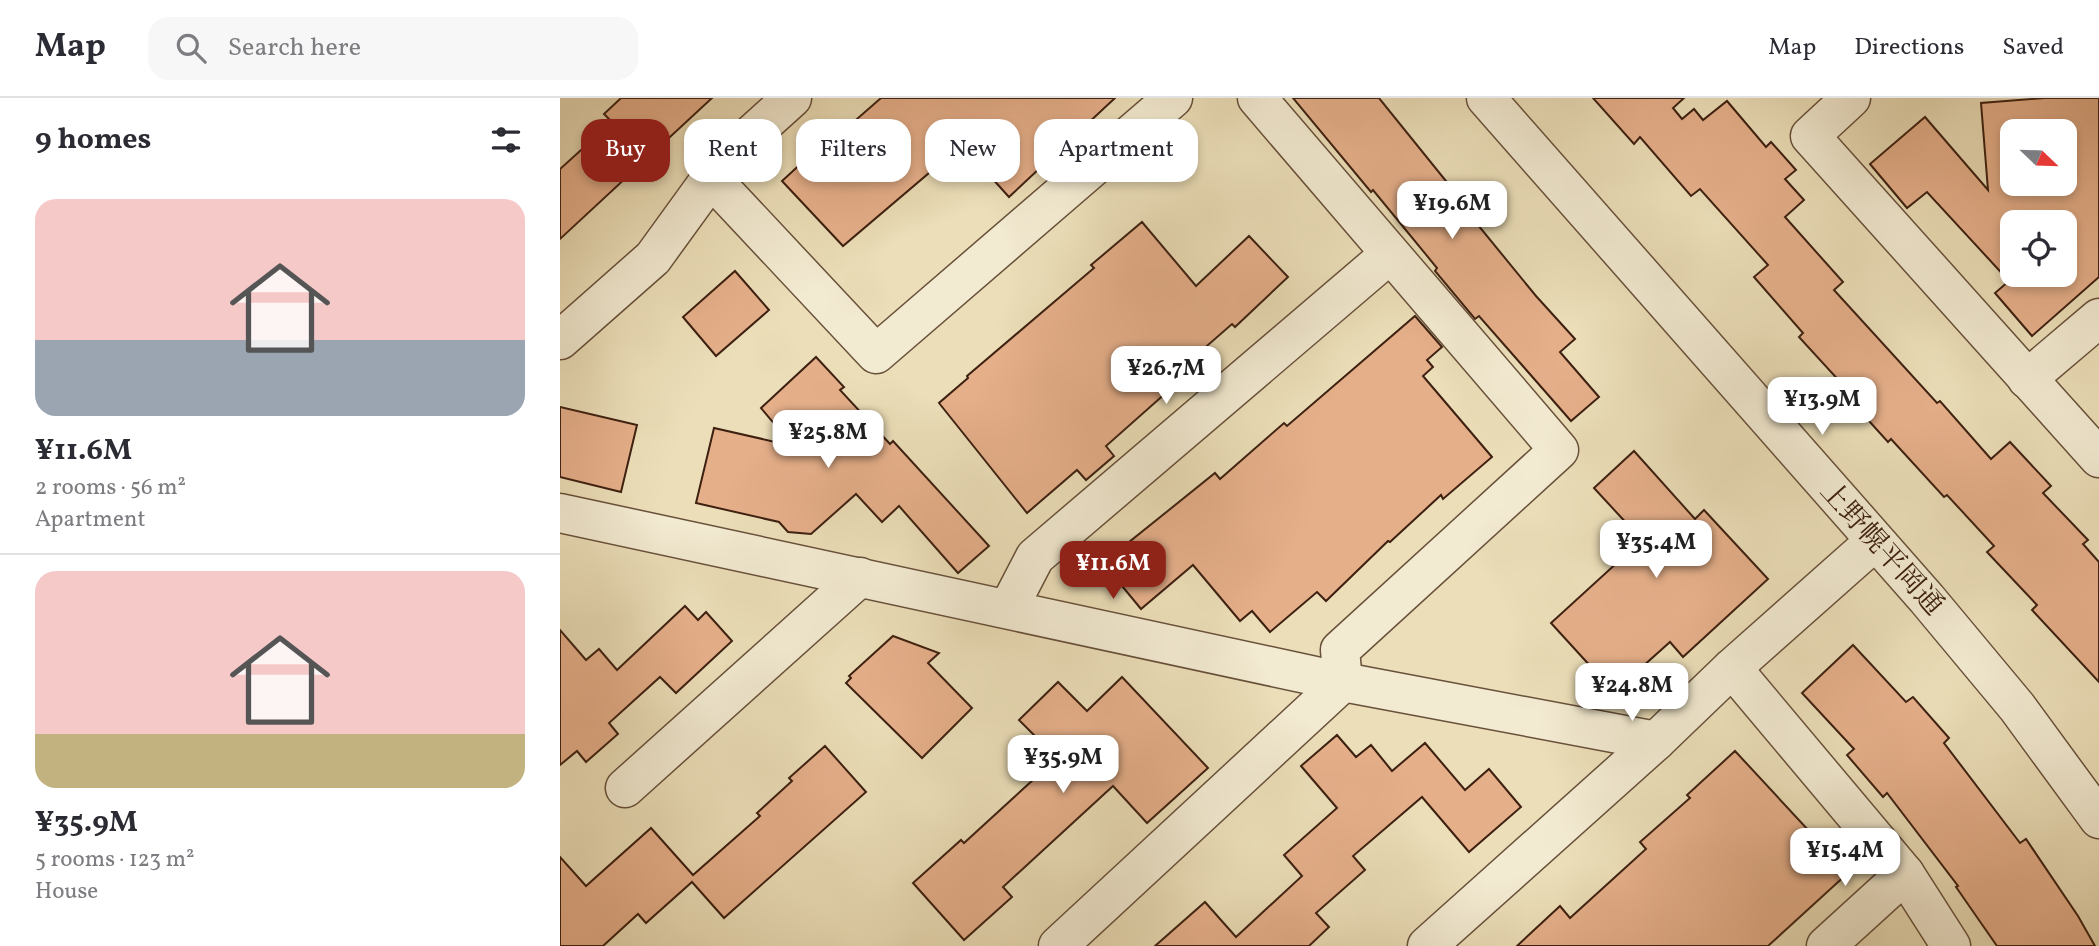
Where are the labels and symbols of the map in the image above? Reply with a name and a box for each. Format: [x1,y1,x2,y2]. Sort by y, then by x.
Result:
north arrow [2000,119,2077,196]
pin: ¥19.6M [1395,181,1509,241]
pin: ¥26.7M [1109,346,1223,406]
pin: ¥13.9M [1765,378,1879,437]
pin: ¥25.8M [771,410,885,470]
street label: 上野幌平岡通 [1810,474,1952,624]
pin: ¥35.4M [1599,520,1713,580]
pin: ¥11.6M [1056,542,1170,601]
pin: ¥24.8M [1575,664,1689,723]
pin: ¥35.9M [1006,736,1120,795]
pin: ¥15.4M [1788,828,1902,888]

